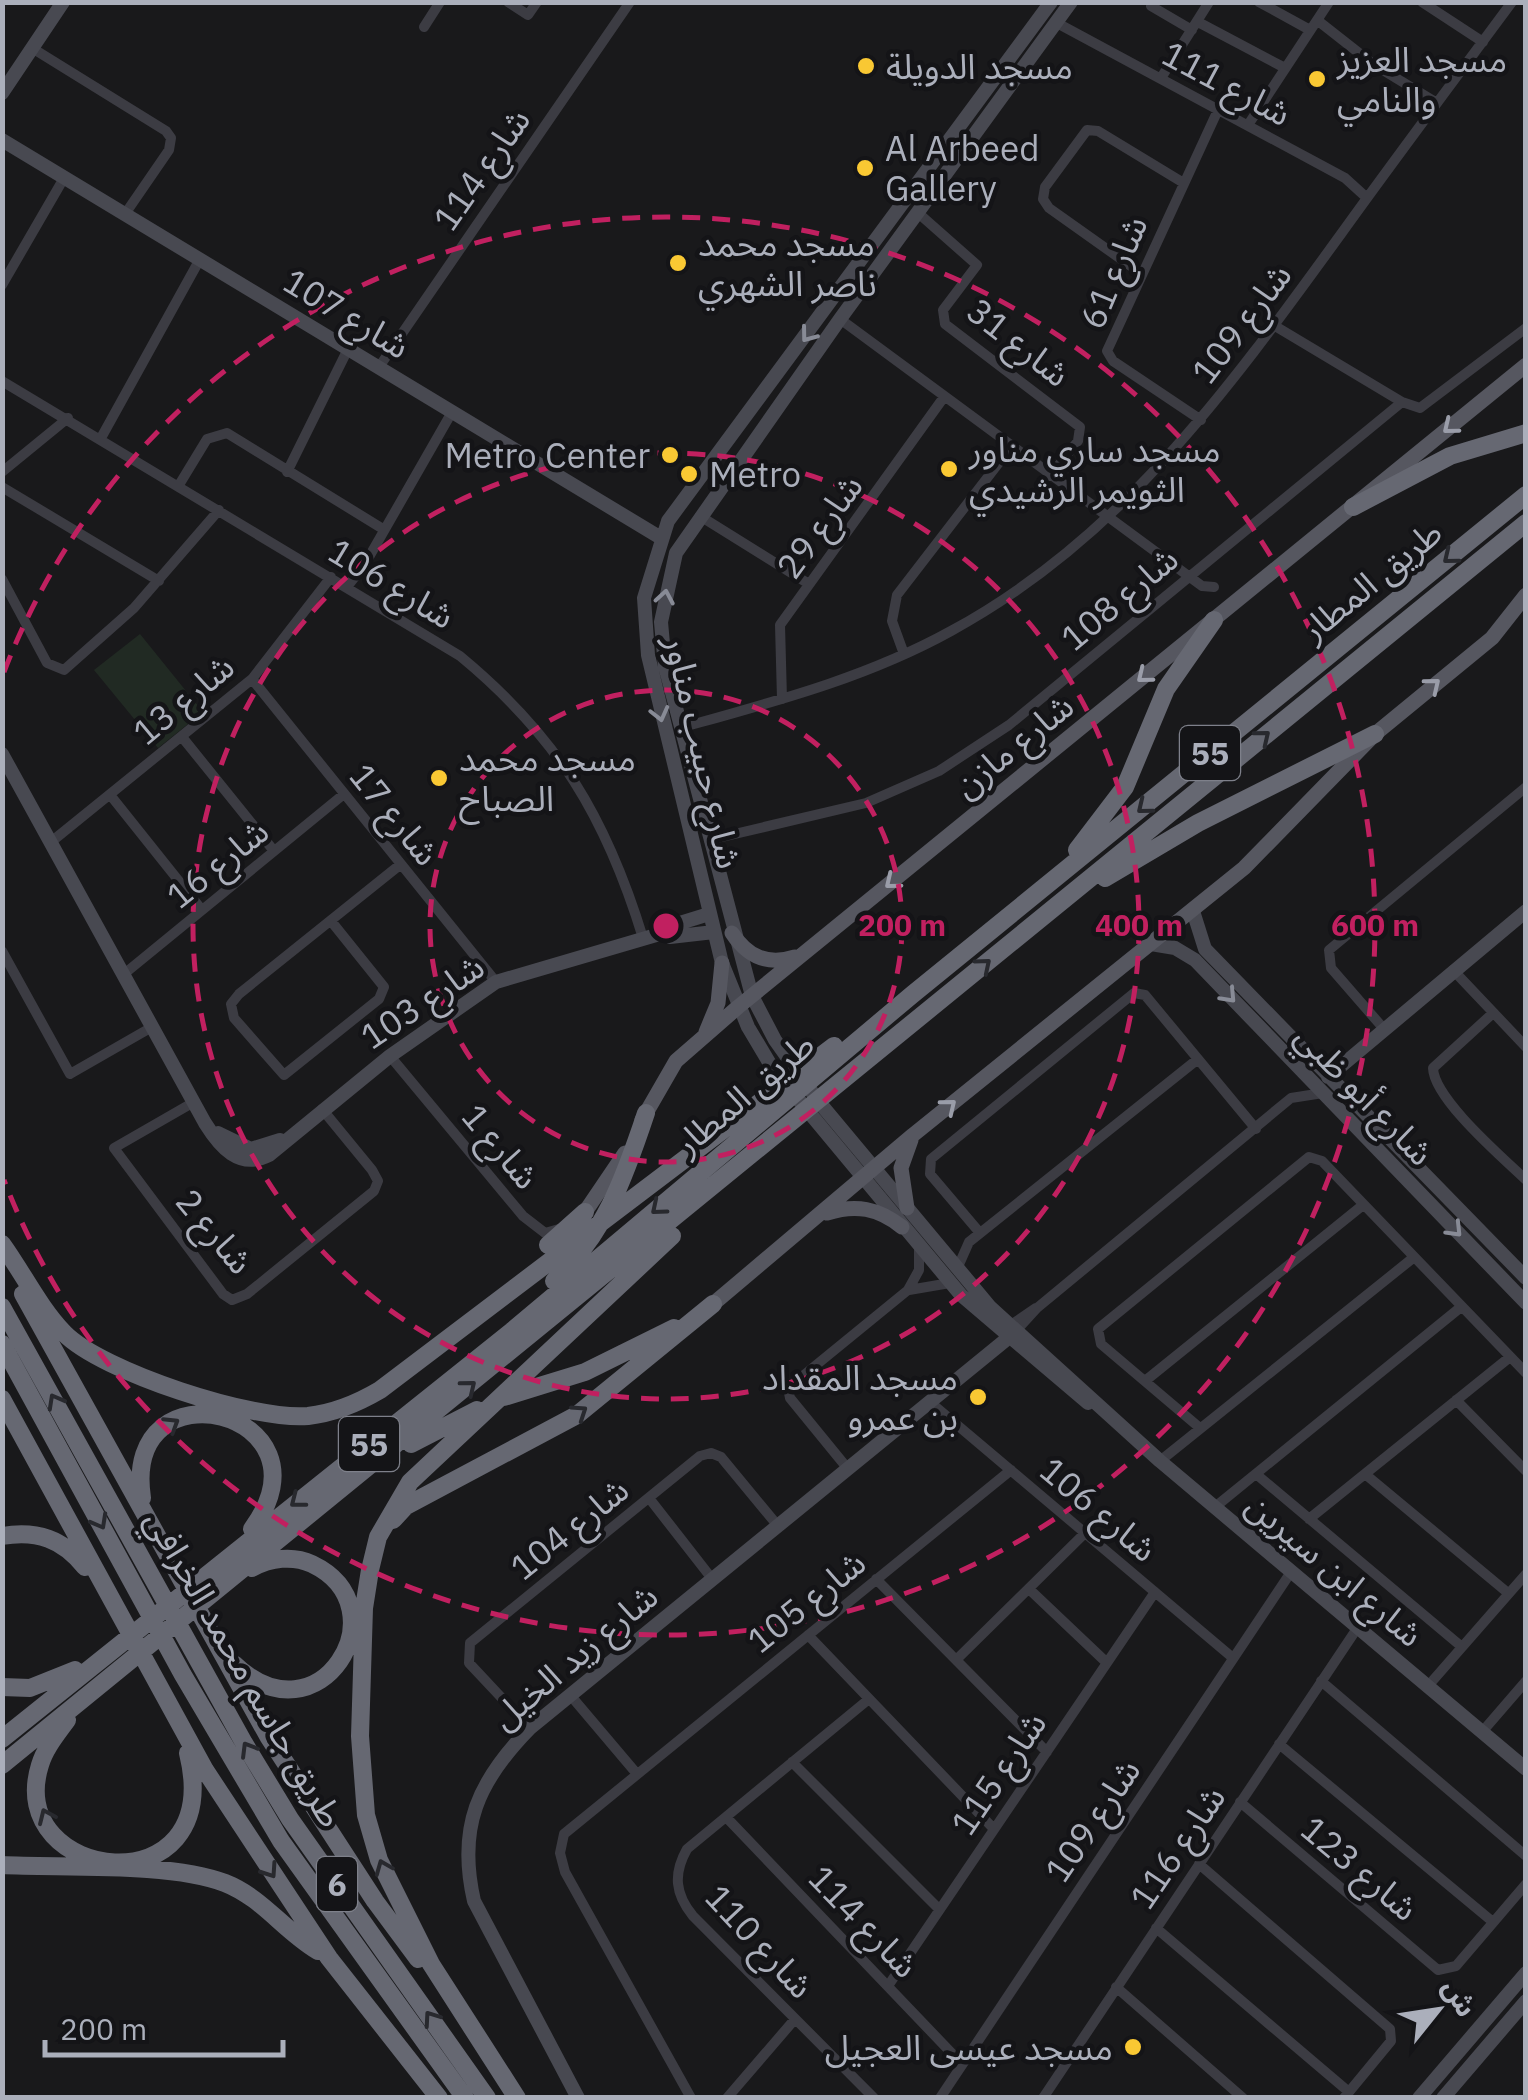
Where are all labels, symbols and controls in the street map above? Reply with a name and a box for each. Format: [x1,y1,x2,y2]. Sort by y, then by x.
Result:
street label: شارع 111 [1153,30,1299,140]
place label: مسجد العزيز والنامي [1336,36,1507,127]
place label: مسجد الدويلة [886,43,1073,89]
marker: مسجد الدويلة [855,55,877,77]
marker: مسجد العزيز والنامي [1306,68,1328,90]
street label: شارع 114 [422,99,543,242]
place label: Al Arbeed Gallery [885,125,1040,211]
marker: Al Arbeed Gallery [854,157,876,179]
street label: شارع 61 [1069,208,1161,337]
place label: مسجد محمد ناصر الشهري [698,220,877,311]
marker: مسجد محمد ناصر الشهري [667,252,689,274]
street label: شارع 109 [1181,253,1305,395]
street label: شارع 107 [273,257,419,372]
street label: شارع 31 [956,287,1080,400]
one-way arrow [802,324,819,342]
one-way arrow [1444,415,1462,433]
place label: مسجد ساري مناور الثويمر الرشيدي [968,426,1221,517]
place label: Metro Center [445,432,650,478]
marker: Metro Center [659,444,681,466]
place label: Metro [709,451,801,497]
marker: مسجد ساري مناور الثويمر الرشيدي [938,458,960,480]
marker: Metro [678,463,700,485]
street label: شارع 29 [766,465,876,590]
street label: طريق المطار [1290,509,1451,652]
street label: شارع 106 [318,527,464,642]
street label: شارع 108 [1051,536,1190,664]
one-way arrow [1443,545,1461,563]
one-way arrow [654,589,675,605]
street label: شارع حبيب مناور [651,630,753,874]
street label: شارع 13 [123,643,246,758]
one-way arrow [1138,665,1156,683]
one-way arrow [1422,679,1440,697]
street label: شارع مازن [943,682,1085,811]
one-way arrow [648,704,669,722]
road number: 55 [1180,726,1240,780]
one-way arrow [1251,731,1269,749]
place label: مسجد محمد الصباح [459,735,636,825]
street label: شارع 17 [337,753,450,877]
marker: مسجد محمد الصباح [428,767,450,789]
one-way arrow [1137,795,1155,813]
street label: شارع 16 [156,808,280,921]
one-way arrow [886,870,904,888]
text: 200 m [858,905,946,944]
text: 400 m [1095,905,1183,944]
text: 600 m [1331,905,1419,944]
centre of rings [648,908,684,944]
street label: شارع 103 [351,943,495,1062]
one-way arrow [972,959,990,977]
one-way arrow [1217,984,1235,1003]
street label: شارع أبو ظبي [1282,1013,1444,1178]
street label: طريق المطار [664,1021,824,1166]
street label: شارع 1 [449,1094,550,1201]
one-way arrow [937,1100,955,1118]
street label: شارع 2 [163,1179,264,1286]
one-way arrow [651,1196,669,1214]
one-way arrow [1443,1218,1461,1237]
place label: مسجد المقداد بن عمرو [762,1354,958,1440]
one-way arrow [457,1381,475,1399]
marker: مسجد المقداد بن عمرو [967,1386,989,1408]
one-way arrow [48,1394,68,1412]
one-way arrow [569,1406,588,1424]
one-way arrow [162,1417,180,1436]
road number: 55 [339,1417,399,1471]
street label: شارع 106 [1028,1447,1167,1575]
street label: شارع 104 [500,1466,640,1593]
street label: شارع ابن سيرين [1234,1482,1433,1660]
one-way arrow [290,1489,308,1507]
street label: طريق جاسم محمد الخرافي [131,1501,355,1838]
one-way arrow [87,1511,107,1529]
street label: شارع 105 [737,1539,877,1666]
street label: شارع زيد الخيل [481,1573,669,1742]
street label: شارع 115 [940,1702,1059,1846]
one-way arrow [241,1742,260,1760]
street label: شارع 109 [1034,1749,1153,1893]
street label: شارع 116 [1119,1776,1238,1920]
street label: شارع 123 [1289,1806,1428,1934]
one-way arrow [38,1809,58,1827]
street label: شارع 114 [796,1855,929,1990]
road number: 6 [317,1857,357,1911]
one-way arrow [258,1859,276,1878]
one-way arrow [375,1859,395,1877]
street label: شارع 110 [693,1874,824,2010]
north arrow [1388,1960,1488,2060]
text: ش [1434,1971,1486,2023]
scale bar [45,1995,282,2057]
text: 200 m [60,2009,147,2048]
one-way arrow [425,2010,443,2029]
place label: مسجد عيسى العجيل [825,2024,1113,2070]
marker: مسجد عيسى العجيل [1122,2036,1144,2058]

